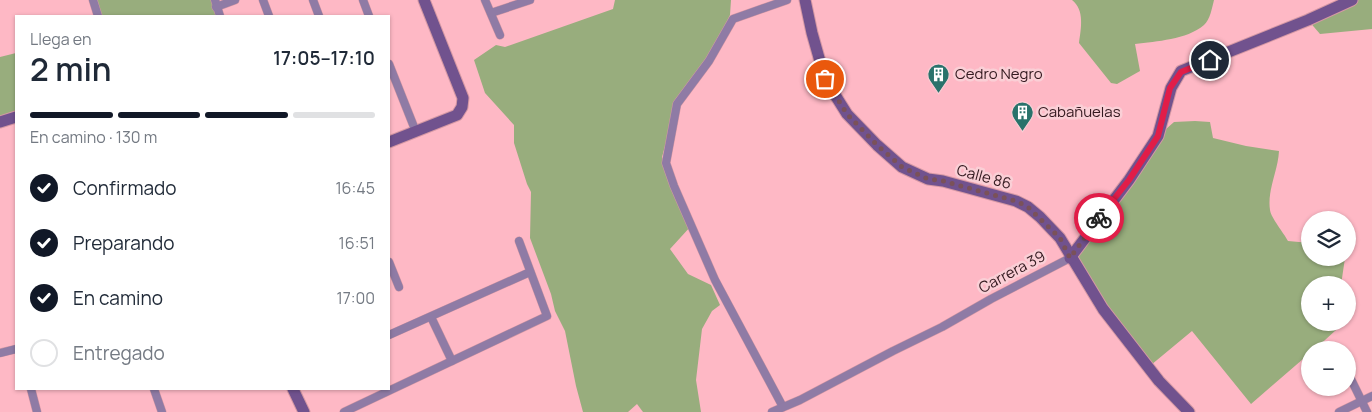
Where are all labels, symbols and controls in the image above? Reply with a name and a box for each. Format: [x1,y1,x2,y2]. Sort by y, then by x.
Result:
text: Llega en [30,28,91,50]
pin [1189,39,1231,81]
text: 17:05–17:10 [273,45,375,71]
icon: home [1196,46,1224,74]
text: 2 min [30,47,112,91]
pin [804,58,846,100]
building icon: Cedro Negro [927,62,951,93]
place label: Cedro Negro [955,63,1043,84]
icon: bag [811,65,839,93]
building icon: Cabañuelas [1010,100,1034,131]
place label: Cabañuelas [1038,101,1121,122]
text: En camino · 130 m [30,126,157,148]
street label: Calle 86 [954,159,1014,194]
icon: check [30,174,58,202]
text: Confirmado [73,175,177,201]
text: 16:45 [335,177,375,199]
courier [1074,193,1124,243]
icon: bike [1085,204,1113,232]
map controls [1301,211,1356,396]
button: layers [1301,211,1356,266]
icon: check [30,229,58,257]
text: Preparando [73,230,175,256]
text: 16:51 [339,232,375,254]
street label: Carrera 39 [975,245,1049,298]
button: + [1301,276,1356,331]
icon: check [30,284,58,312]
text: En camino [73,285,163,311]
text: 17:00 [336,287,375,309]
text: Entregado [73,340,165,366]
button: − [1301,341,1356,396]

